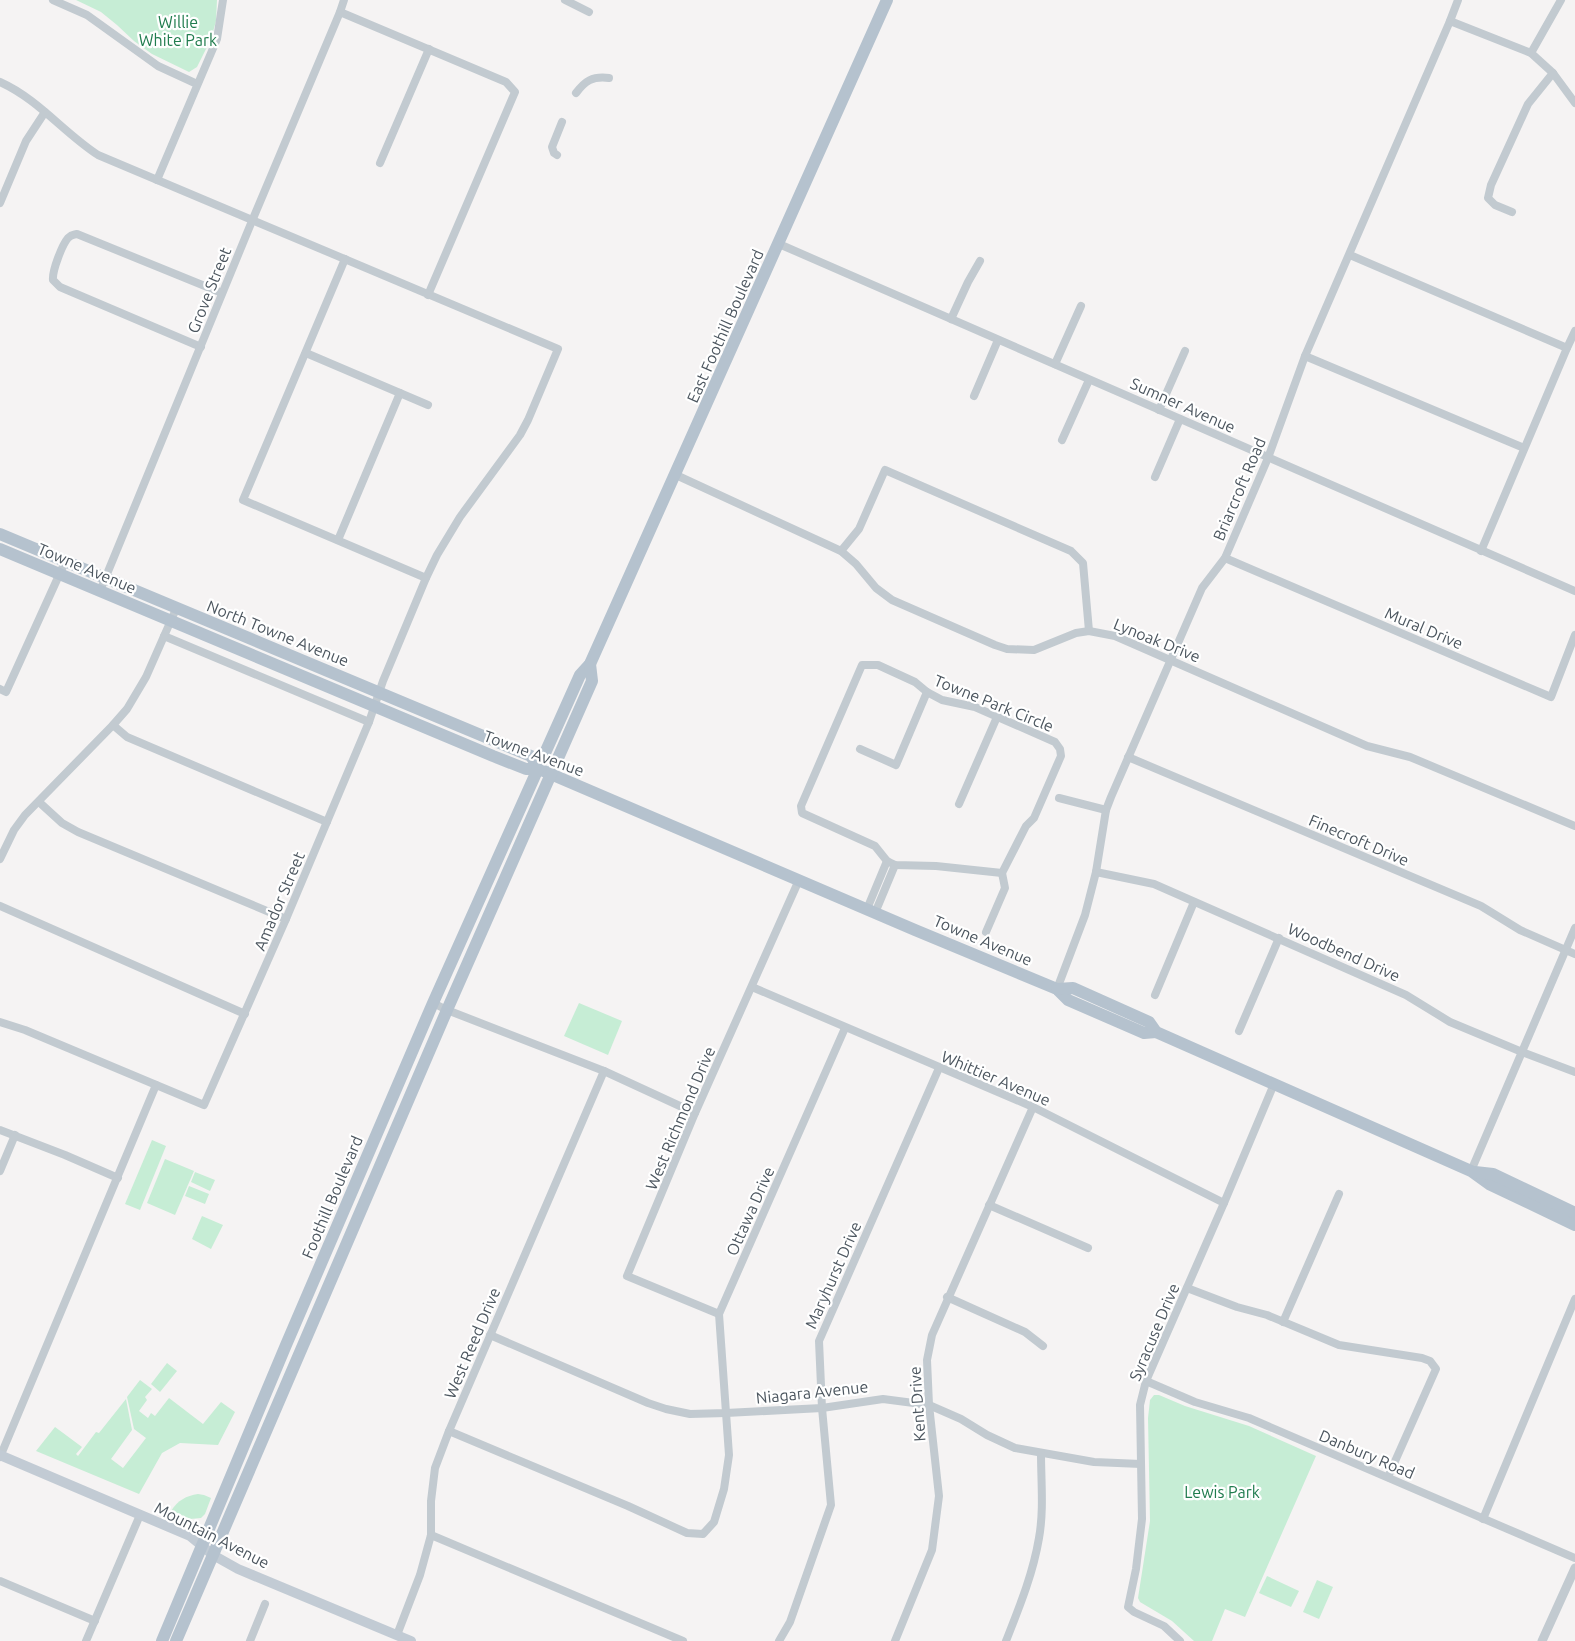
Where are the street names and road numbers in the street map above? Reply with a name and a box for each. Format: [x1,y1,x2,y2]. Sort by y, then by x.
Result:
street label: Grove Street [184,244,235,336]
street label: East Foothill Boulevard [683,247,767,405]
street label: Sumner Avenue [1128,374,1238,436]
street label: Briarcroft Road [1209,435,1269,543]
street label: Towne Avenue [35,539,139,597]
street label: North Towne Avenue [204,596,352,670]
street label: Mural Drive [1382,604,1466,652]
street label: Lynoak Drive [1111,614,1203,666]
street label: Towne Park Circle [932,671,1056,735]
street label: Towne Avenue [481,727,587,779]
street label: Finecroft Drive [1306,811,1412,869]
street label: Amador Street [250,848,308,953]
street label: Towne Avenue [931,911,1035,969]
street label: Woodbend Drive [1285,919,1403,985]
street label: West Richmond Drive [642,1044,718,1192]
street label: Whittier Avenue [939,1047,1053,1109]
street label: Foothill Boulevard [298,1133,366,1261]
street label: Ottawa Drive [722,1164,778,1258]
street label: Maryhurst Drive [801,1219,865,1331]
street label: Syracuse Drive [1125,1281,1183,1383]
street label: West Reed Drive [441,1285,503,1401]
street label: Kent Drive [905,1366,929,1442]
street label: Niagara Avenue [755,1377,869,1407]
street label: Danbury Road [1317,1426,1417,1482]
street label: Mountain Avenue [152,1498,272,1572]

